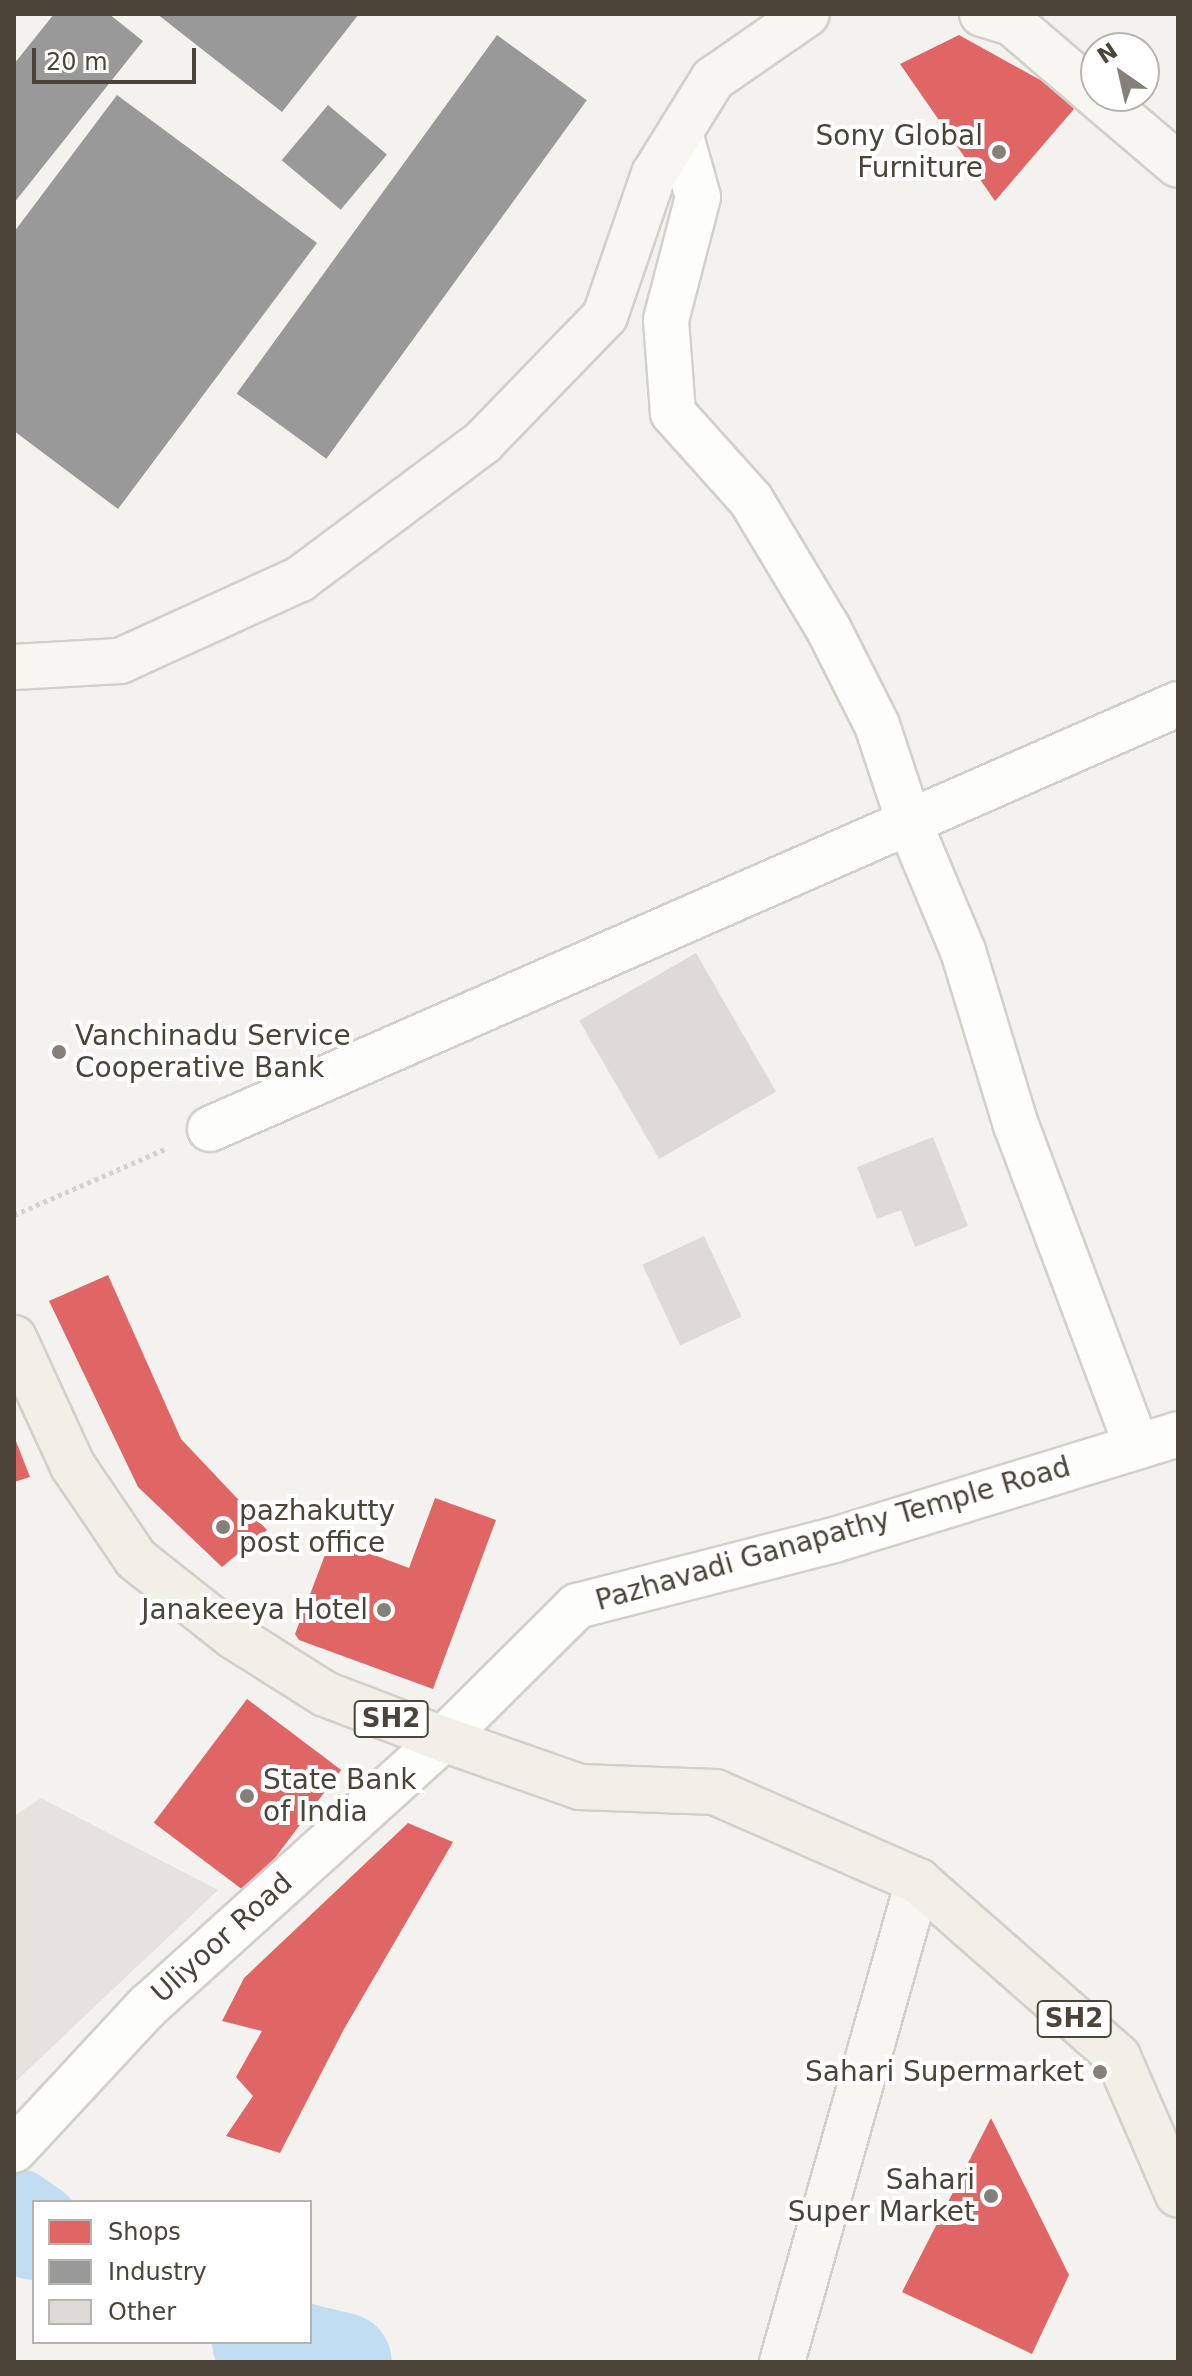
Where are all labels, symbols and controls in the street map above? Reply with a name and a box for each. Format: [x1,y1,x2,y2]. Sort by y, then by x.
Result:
scale bar [36,32,200,82]
north arrow [1080,32,1160,112]
text: N [1093,38,1122,69]
text: 20 m [46,48,108,76]
place label: Sony Global Furniture [816,119,983,185]
marker: Sony Global Furniture [990,143,1008,161]
place label: Vanchinadu Service Cooperative Bank [75,1019,351,1085]
marker: Vanchinadu Service Cooperative Bank [50,1043,68,1061]
street label: Pazhavadi Ganapathy Temple Road [592,1450,1074,1618]
place label: pazhakutty post office [239,1494,395,1560]
marker: pazhakutty post office [214,1518,232,1536]
place label: Janakeeya Hotel [141,1593,368,1627]
marker: Janakeeya Hotel [375,1601,393,1619]
road number: SH2 [353,1697,429,1741]
place label: State Bank of India [263,1763,416,1829]
marker: State Bank of India [238,1787,256,1805]
street label: Uliyoor Road [145,1866,299,2010]
road number: SH2 [1036,1997,1112,2041]
place label: Sahari Supermarket [805,2055,1084,2089]
marker: Sahari Supermarket [1091,2063,1109,2081]
place label: Sahari Super Market [788,2163,975,2229]
marker: Sahari Super Market [982,2187,1000,2205]
legend [32,2200,312,2344]
text: Shops [108,2218,181,2246]
text: Industry [108,2258,207,2286]
text: Other [108,2298,176,2326]

